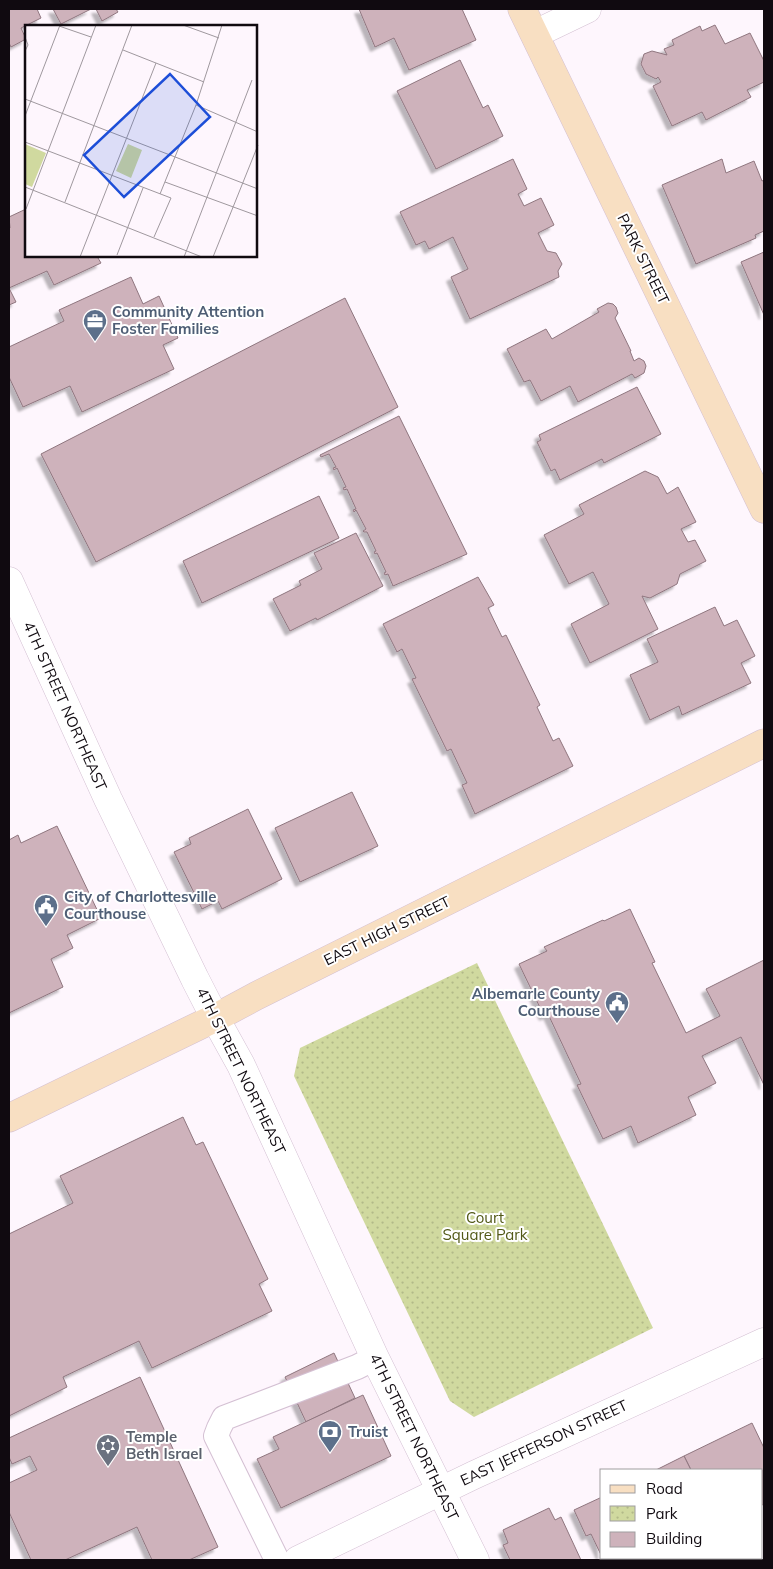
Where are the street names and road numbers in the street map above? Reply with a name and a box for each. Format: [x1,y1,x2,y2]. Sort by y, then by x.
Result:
street label: PARK STREET [613,210,674,307]
street label: 4TH STREET NORTHEAST [19,618,111,794]
street label: EAST HIGH STREET [320,892,453,969]
street label: 4TH STREET NORTHEAST [193,984,290,1157]
street label: 4TH STREET NORTHEAST [366,1350,463,1523]
street label: EAST JEFFERSON STREET [457,1395,631,1490]

